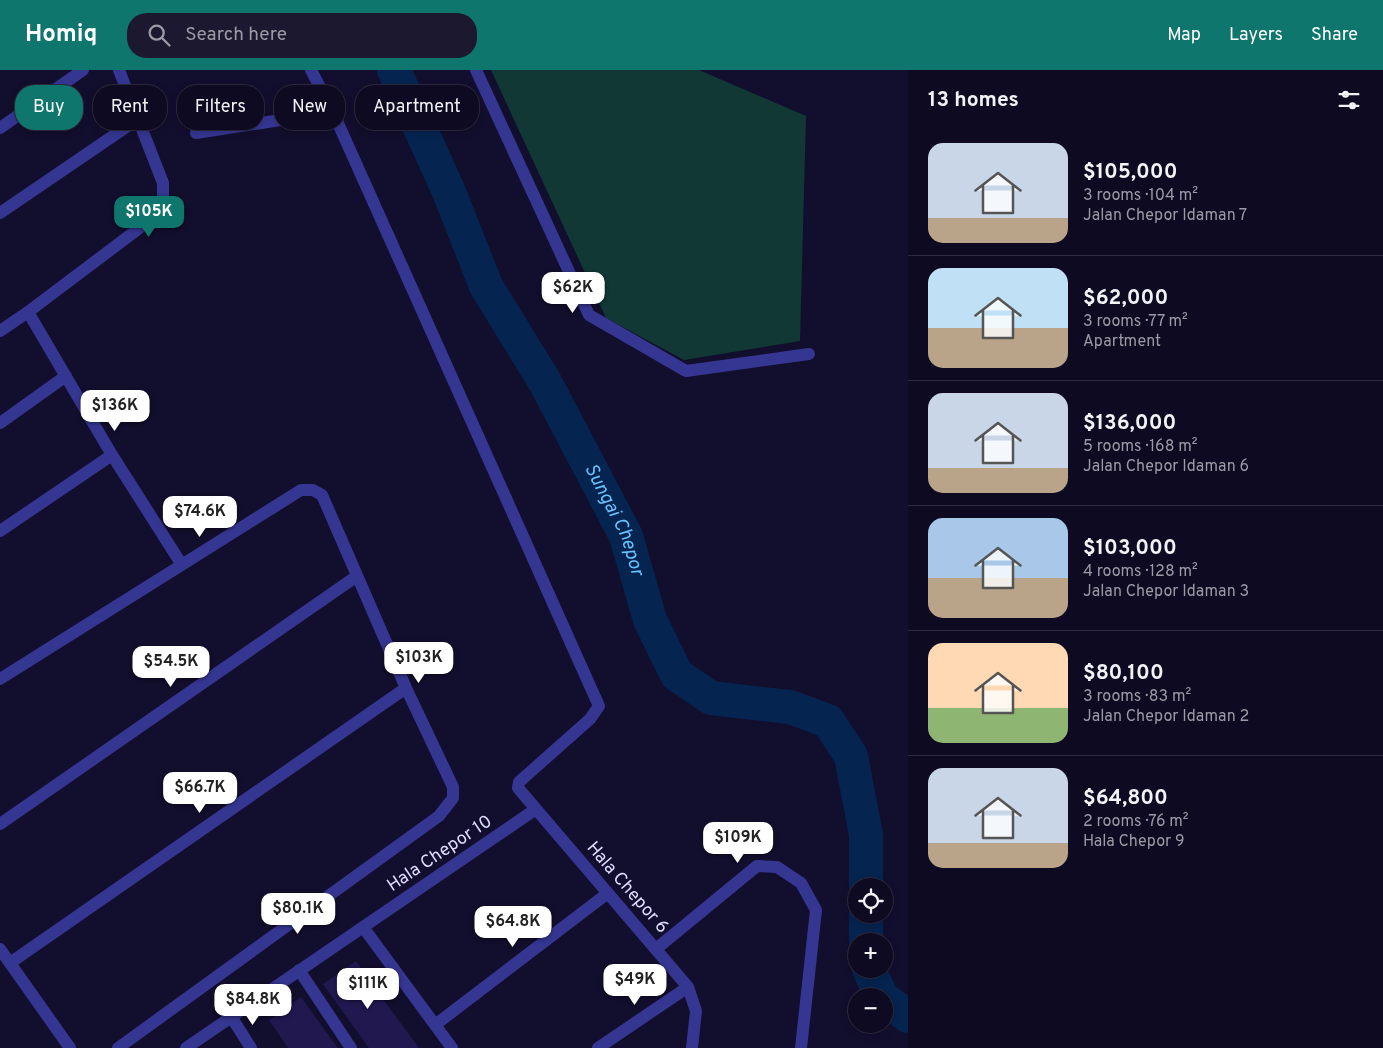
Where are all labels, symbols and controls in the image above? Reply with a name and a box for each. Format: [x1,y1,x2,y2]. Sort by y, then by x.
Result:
search box [127,13,477,58]
text: Homiq [25,20,97,50]
icon: search [145,21,173,49]
text: Search here [185,23,287,47]
text: Map [1167,24,1201,47]
text: Layers [1229,24,1283,47]
text: Share [1311,24,1358,47]
chip: Buy [15,85,83,130]
chip: Rent [93,85,167,130]
chip: Filters [177,85,264,130]
chip: New [274,85,345,130]
chip: Apartment [355,85,479,130]
icon: filters [1335,86,1363,114]
text: 13 homes [928,87,1019,114]
text: $105,000 [1083,159,1178,186]
icon: home [968,163,1028,223]
text: 3 rooms · 104 m² [1083,186,1198,206]
pin: $105K [114,196,184,238]
text: $105K [125,202,173,222]
text: Jalan Chepor Idaman 7 [1083,206,1247,226]
pin: $62K [543,272,603,314]
text: $62K [553,278,593,298]
text: $62,000 [1083,285,1168,312]
icon: home [968,288,1028,348]
text: 3 rooms · 77 m² [1083,312,1188,332]
text: Apartment [1083,332,1161,352]
pin: $136K [80,390,150,432]
text: $136K [92,396,138,416]
text: $136,000 [1083,410,1176,437]
icon: home [968,413,1028,473]
text: 5 rooms · 168 m² [1083,437,1198,457]
text: Jalan Chepor Idaman 6 [1083,457,1249,477]
water label: Sungai Chepor [578,460,649,580]
pin: $74.6K [159,496,241,538]
text: $74.6K [174,502,226,522]
text: $103,000 [1083,535,1177,562]
icon: home [968,538,1028,598]
text: 4 rooms · 128 m² [1083,562,1198,582]
text: Jalan Chepor Idaman 3 [1083,582,1249,602]
pin: $103K [384,642,454,684]
pin: $54.5K [130,646,212,688]
text: $103K [395,648,443,668]
text: $54.5K [144,652,199,672]
text: $80,100 [1083,660,1164,687]
icon: home [968,663,1028,723]
text: 3 rooms · 83 m² [1083,687,1191,707]
text: Jalan Chepor Idaman 2 [1083,707,1249,727]
pin: $66.7K [159,772,241,814]
text: $66.7K [174,778,226,798]
text: $64,800 [1083,785,1168,812]
icon: home [968,788,1028,848]
street label: Hala Chepor 10 [383,810,497,898]
text: 2 rooms · 76 m² [1083,812,1189,832]
pin: $109K [703,822,773,864]
text: $109K [714,828,762,848]
text: Hala Chepor 9 [1083,832,1185,852]
street label: Hala Chepor 6 [581,837,673,939]
map controls [848,878,893,1033]
button: locate [848,878,893,923]
pin: $80.1K [257,892,339,935]
text: $80.1K [272,899,324,919]
pin: $64.8K [472,906,554,948]
text: $64.8K [486,912,540,932]
button: + [848,933,893,978]
pin: $49K [605,964,665,1006]
pin: $111K [333,968,403,1010]
text: $49K [614,970,656,990]
text: $111K [348,974,388,994]
pin: $84.8K [212,984,294,1026]
button: − [848,988,893,1033]
text: $84.8K [225,990,281,1010]

